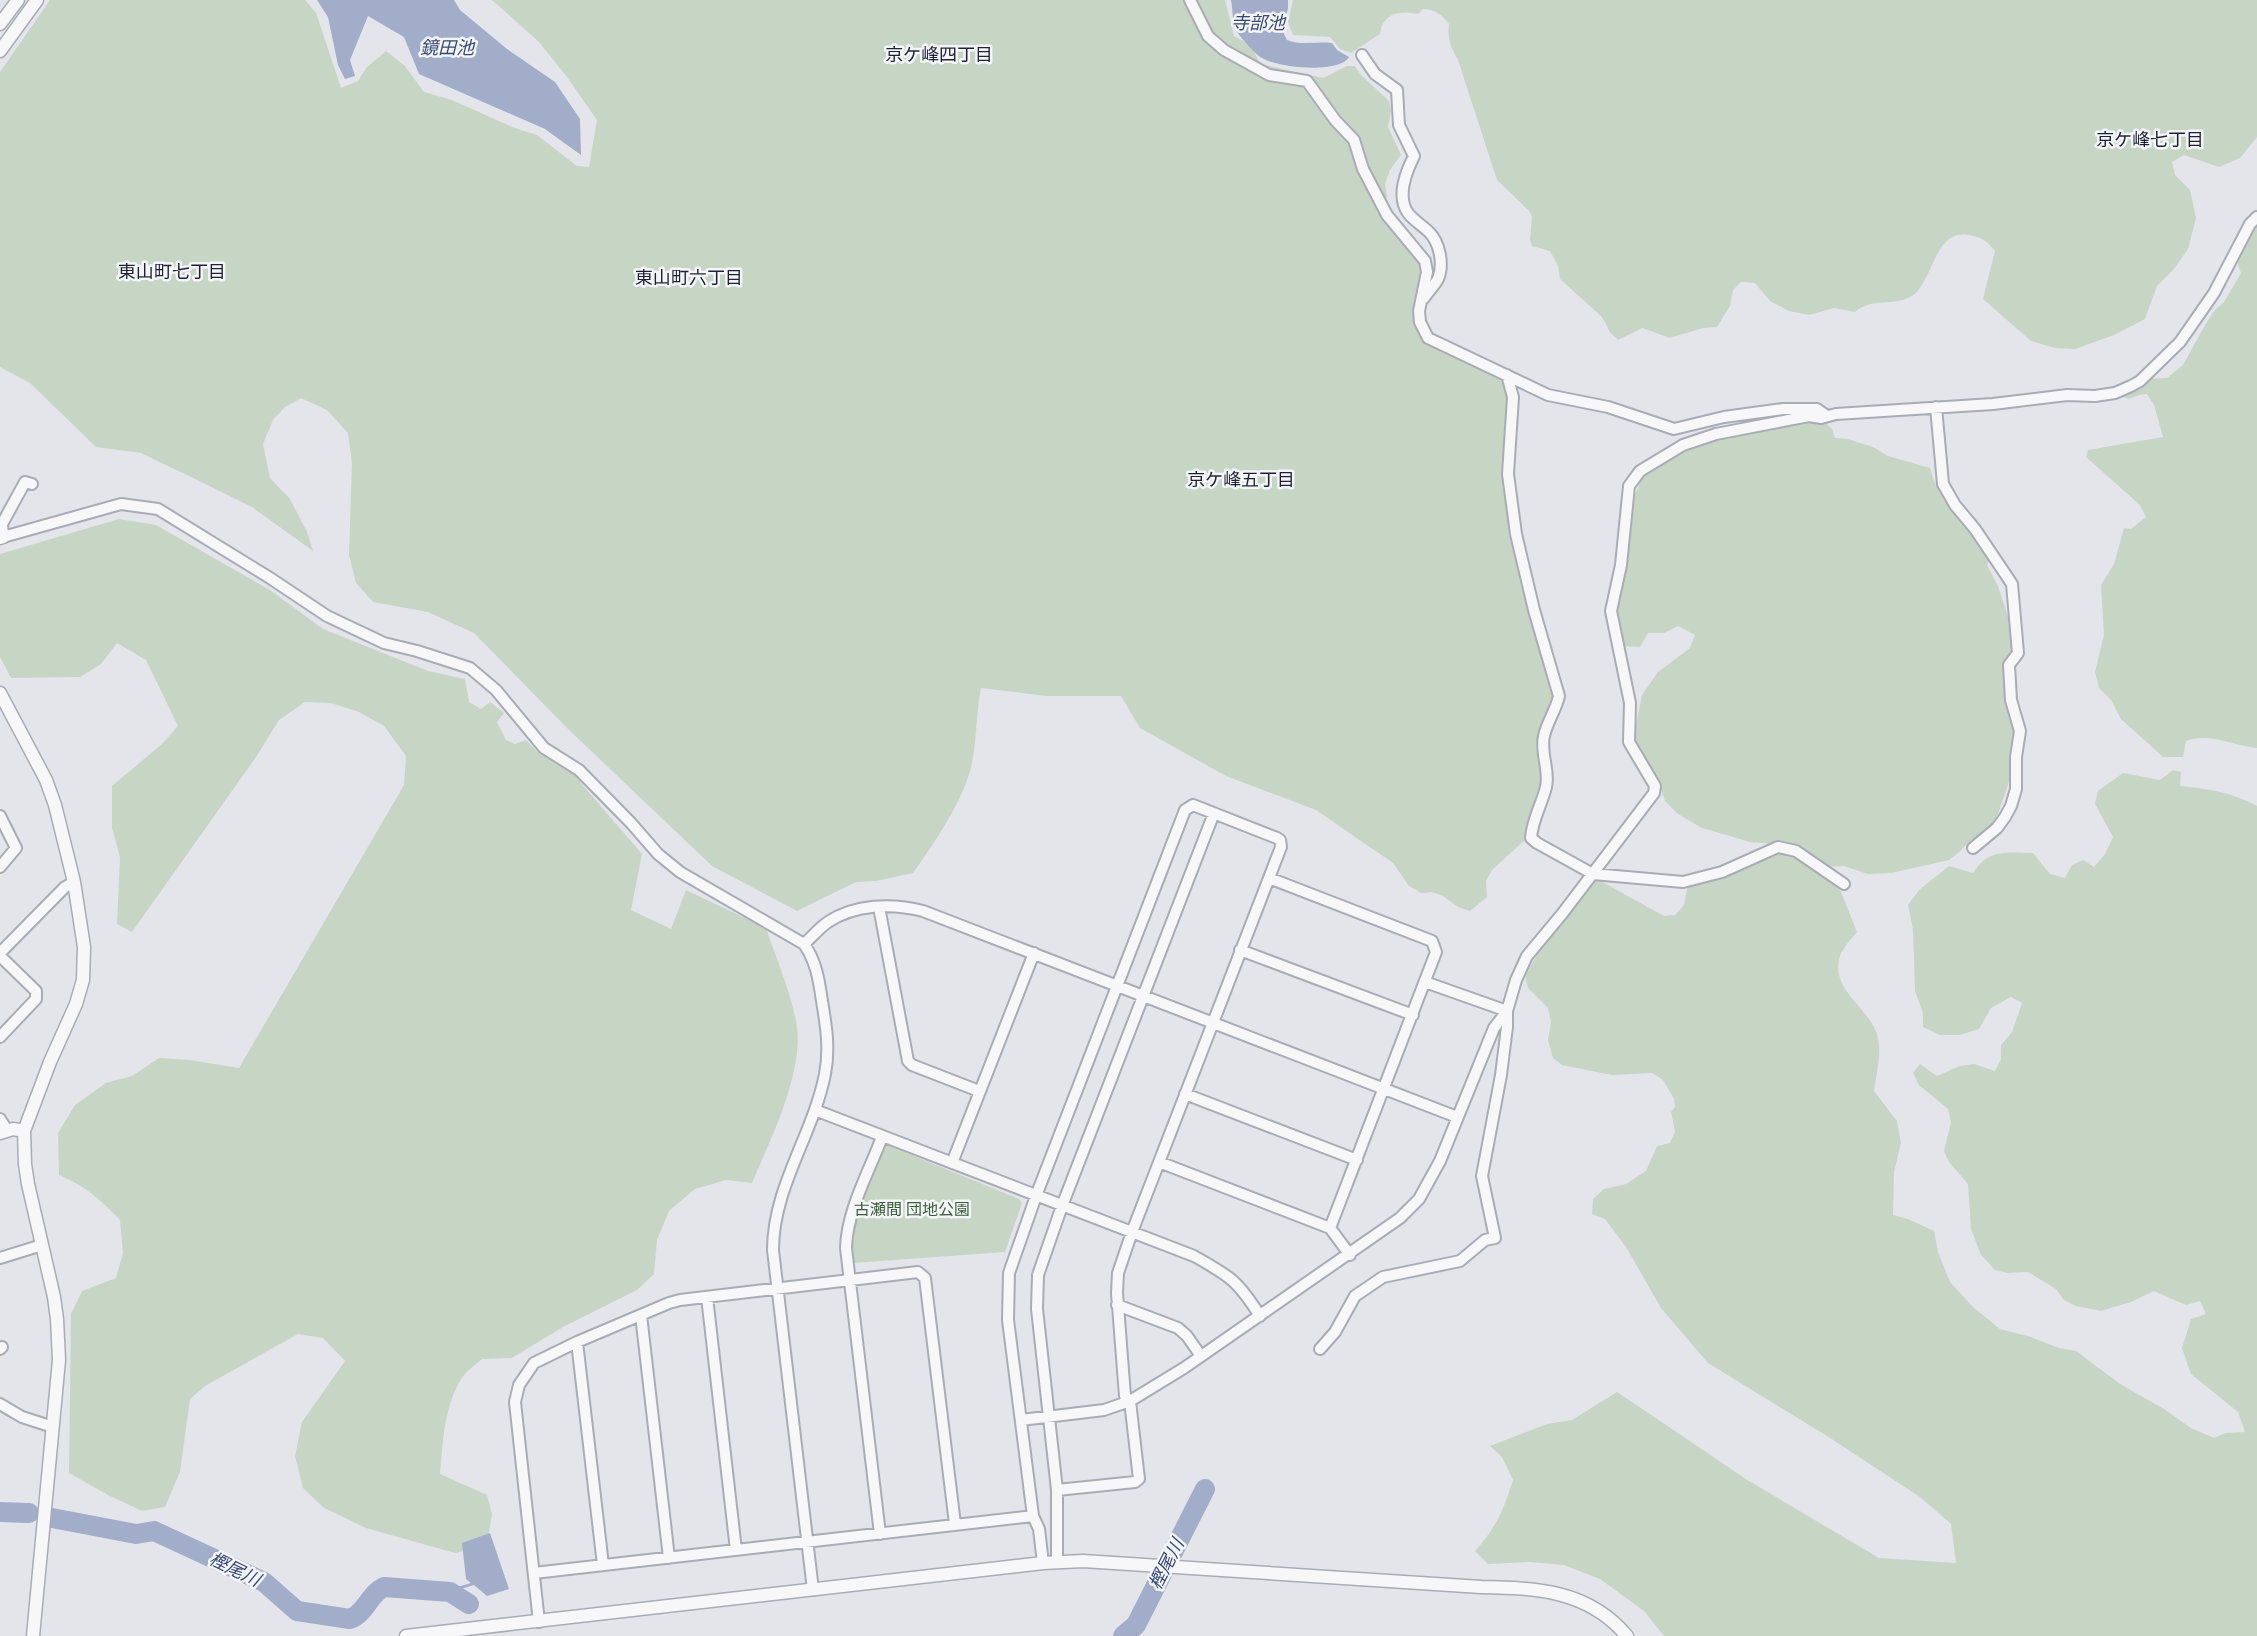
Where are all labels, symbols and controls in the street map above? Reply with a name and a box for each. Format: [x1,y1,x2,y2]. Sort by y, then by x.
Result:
water label: 寺部池 [1231,11,1287,34]
water label: 鏡田池 [420,36,476,59]
district label: 京ケ峰四丁目 [885,43,993,66]
district label: 京ケ峰七丁目 [2096,128,2204,151]
district label: 東山町七丁目 [118,260,226,283]
district label: 東山町六丁目 [635,266,743,289]
district label: 京ケ峰五丁目 [1187,468,1295,491]
park label: 古瀬間 団地公園 [854,1199,970,1219]
water label: 樫尾川 [1143,1533,1189,1593]
water label: 樫尾川 [206,1547,266,1592]

